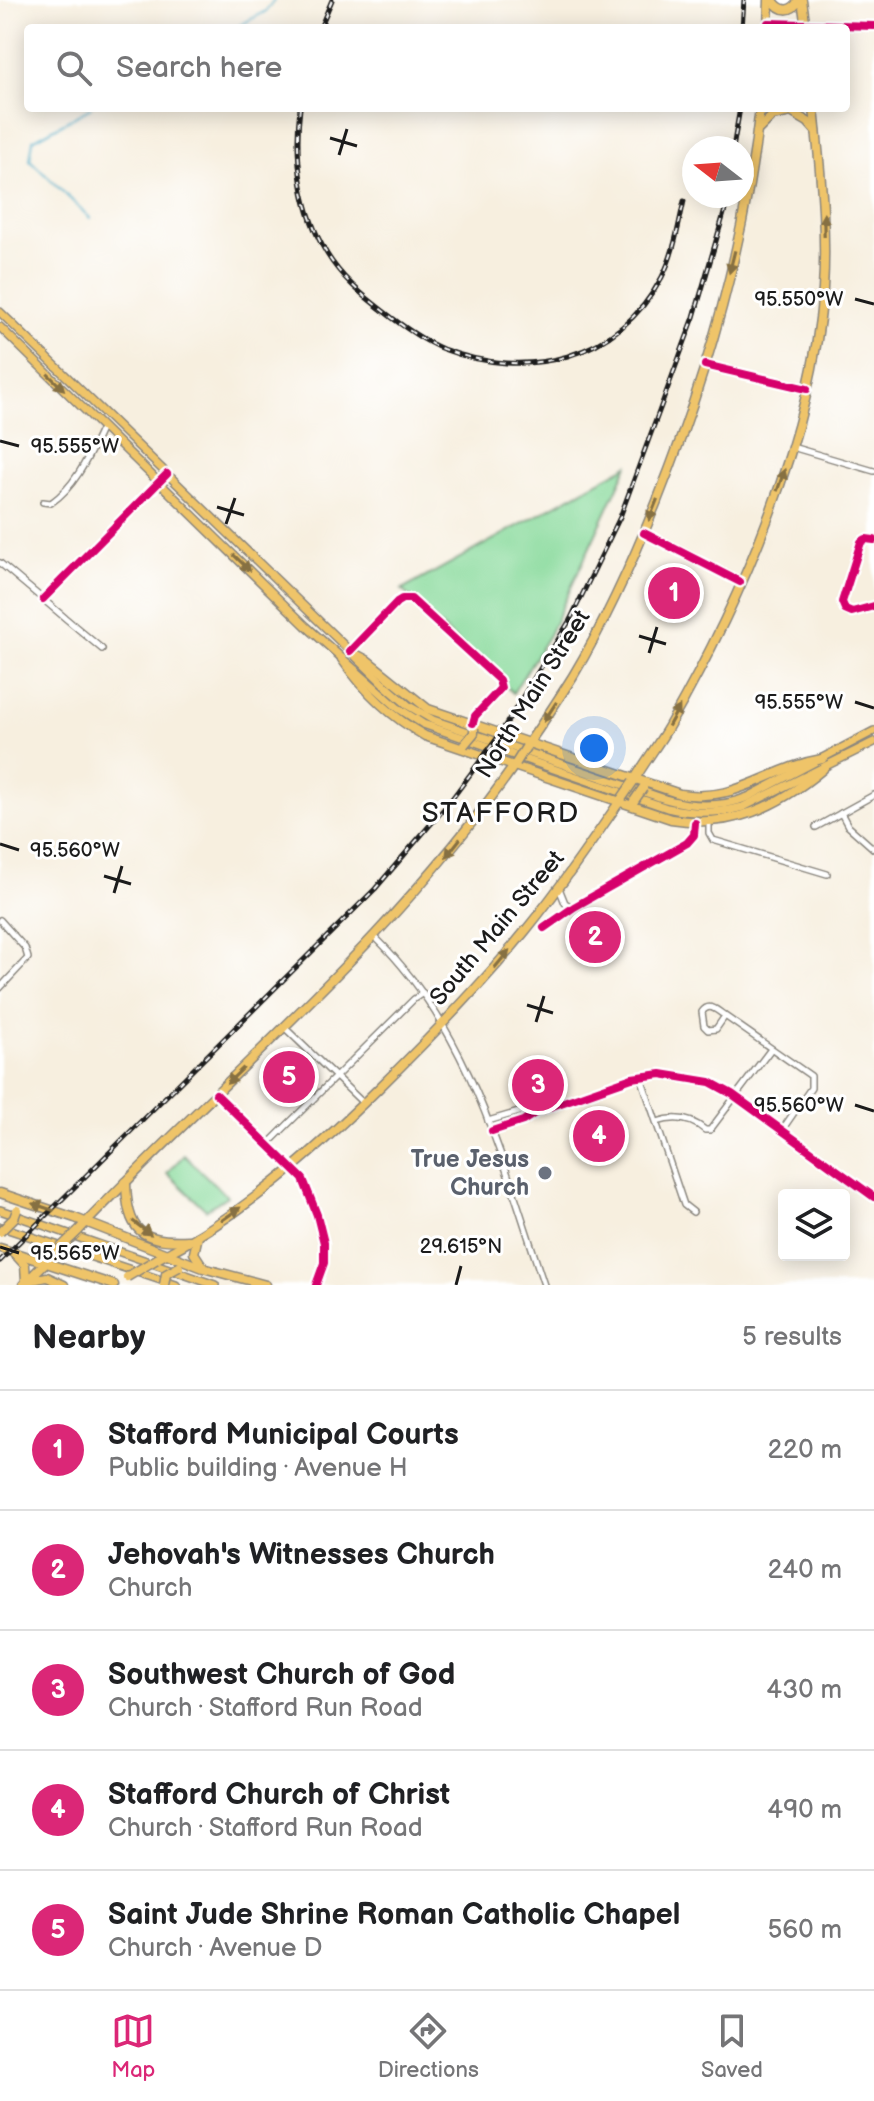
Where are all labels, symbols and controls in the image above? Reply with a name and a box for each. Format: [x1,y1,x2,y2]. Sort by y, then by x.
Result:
search box [24,24,850,112]
icon: search [52,46,96,90]
text: Search here [116,50,282,86]
north arrow [682,136,754,208]
one-way arrow [818,212,830,237]
one-way arrow [726,250,738,275]
text: 95.550°W [754,288,844,312]
one-way arrow [46,372,65,390]
text: 95.555°W [31,435,119,459]
one-way arrow [776,467,788,491]
one-way arrow [646,498,659,522]
one-way arrow [232,553,251,572]
pin: 1 [648,563,700,623]
street label: North Main Street [470,604,597,784]
text: 95.555°W [755,691,843,715]
one-way arrow [543,701,557,723]
one-way arrow [668,705,681,728]
your location [574,728,614,768]
district label: STAFFORD [422,797,580,830]
one-way arrow [445,838,462,858]
text: 95.560°W [30,839,120,863]
street label: South Main Street [424,844,571,1012]
pin: 2 [569,907,621,967]
one-way arrow [493,950,510,970]
pin: 5 [263,1047,315,1107]
pin: 3 [512,1055,564,1115]
one-way arrow [226,1066,245,1085]
text: 95.560°W [754,1094,844,1118]
pin: 4 [573,1106,625,1166]
place label: True Jesus Church [411,1145,529,1202]
marker: True Jesus Church [536,1164,554,1182]
map controls [778,1189,850,1261]
button: layers [778,1189,850,1261]
one-way arrow [31,1200,55,1213]
one-way arrow [221,1206,242,1222]
one-way arrow [132,1220,152,1236]
text: 29.615°N [420,1235,502,1259]
text: 95.565°W [30,1242,120,1266]
text: Nearby [32,1317,146,1358]
text: 5 results [742,1322,842,1353]
text: Stafford Municipal Courts [108,1417,459,1453]
text: 1 [53,1435,63,1466]
text: 220 m [768,1435,842,1466]
text: Public building · Avenue H [108,1453,408,1484]
text: Jehovah's Witnesses Church [108,1537,495,1573]
text: 2 [50,1555,66,1586]
text: 240 m [767,1555,842,1586]
text: Church [108,1573,192,1604]
text: Southwest Church of God [108,1657,455,1693]
text: 3 [50,1675,66,1706]
text: 430 m [766,1675,842,1706]
text: Church · Stafford Run Road [108,1693,423,1724]
text: Stafford Church of Christ [108,1777,450,1813]
text: 4 [50,1795,66,1826]
text: 490 m [767,1795,842,1826]
text: Church · Stafford Run Road [108,1813,423,1844]
text: Saint Jude Shrine Roman Catholic Chapel [108,1897,680,1933]
text: 5 [50,1915,66,1946]
text: 560 m [767,1915,842,1946]
text: Church · Avenue D [108,1933,322,1964]
tab: Map [111,2009,155,2084]
tab: Directions [378,2009,479,2084]
tab: Saved [701,2009,763,2084]

